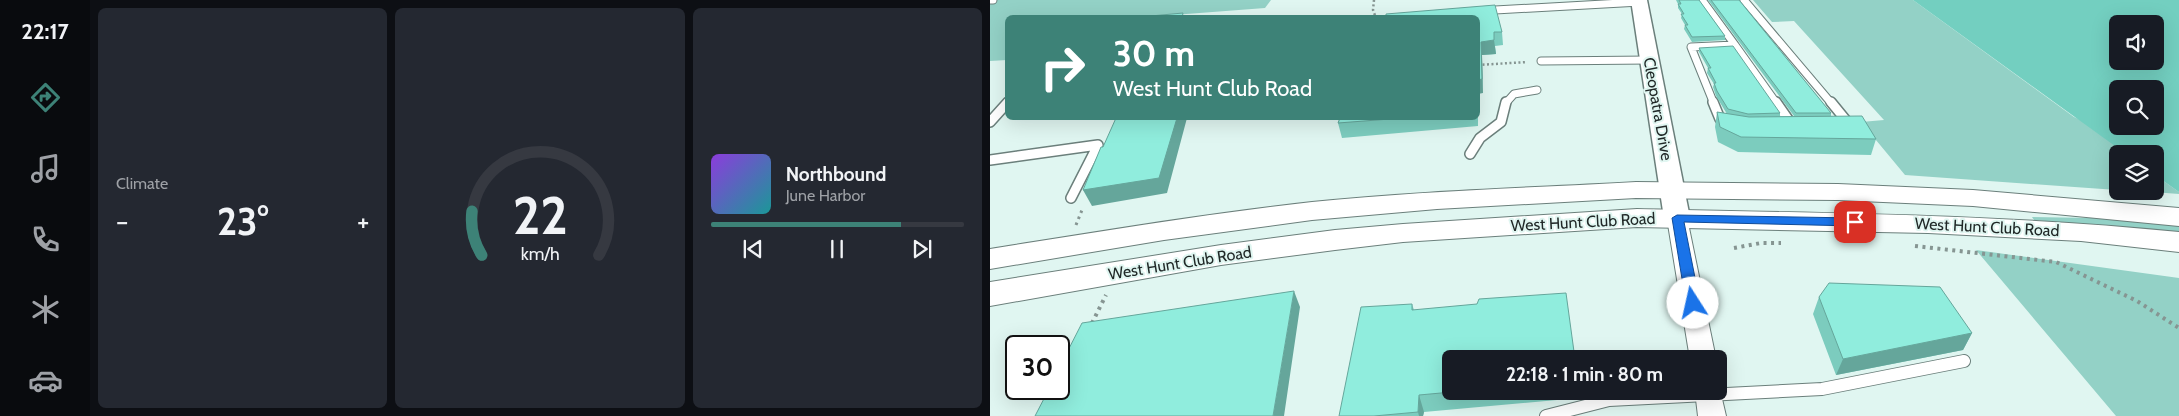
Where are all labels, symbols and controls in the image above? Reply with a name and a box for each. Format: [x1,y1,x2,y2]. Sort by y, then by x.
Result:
map controls [2109,15,2164,200]
button: sound [2109,15,2164,70]
text: 22:17 [21,18,69,45]
text: 30 m [1113,32,1195,75]
icon: right [1030,35,1095,100]
street label: Cleopatra Drive [1640,56,1676,162]
text: West Hunt Club Road [1113,75,1312,102]
icon: directions [28,80,63,115]
button: search [2109,80,2164,135]
button: layers [2109,145,2164,200]
icon: music [28,151,63,186]
text: Northbound [786,163,886,186]
text: Climate [116,174,168,193]
text: 22 [512,184,568,247]
text: June Harbor [786,186,865,205]
text: 23° [217,198,268,245]
pin [1834,201,1876,243]
text: − [116,204,128,238]
text: + [357,204,369,238]
icon: arrive [1841,208,1869,236]
street label: West Hunt Club Road [1510,209,1656,235]
street label: West Hunt Club Road [1914,214,2060,240]
icon: phone [28,222,63,257]
icon: previous [739,235,767,263]
icon: pause [823,235,851,263]
icon: next [908,235,936,263]
street label: West Hunt Club Road [1107,242,1253,284]
text: km/h [520,243,560,264]
position arrow [1666,276,1718,328]
icon: climate [28,292,63,327]
speed limit sign: 30 [1005,335,1070,400]
icon: car [28,363,63,398]
text: 22:18 · 1 min · 80 m [1506,363,1663,386]

